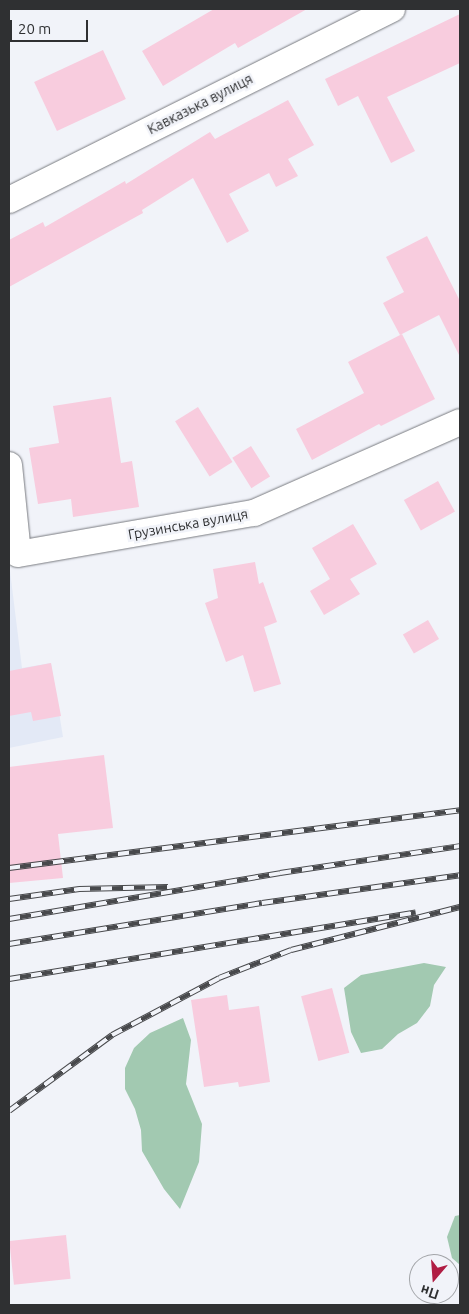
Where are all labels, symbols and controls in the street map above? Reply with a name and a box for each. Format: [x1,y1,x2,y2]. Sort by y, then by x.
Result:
scale bar [12,10,90,42]
text: 20 m [18,20,51,37]
street label: Кавказька вулиця [145,70,255,138]
street label: Грузинська вулиця [127,505,249,543]
north arrow [409,1254,459,1304]
text: Пн [418,1282,441,1303]

